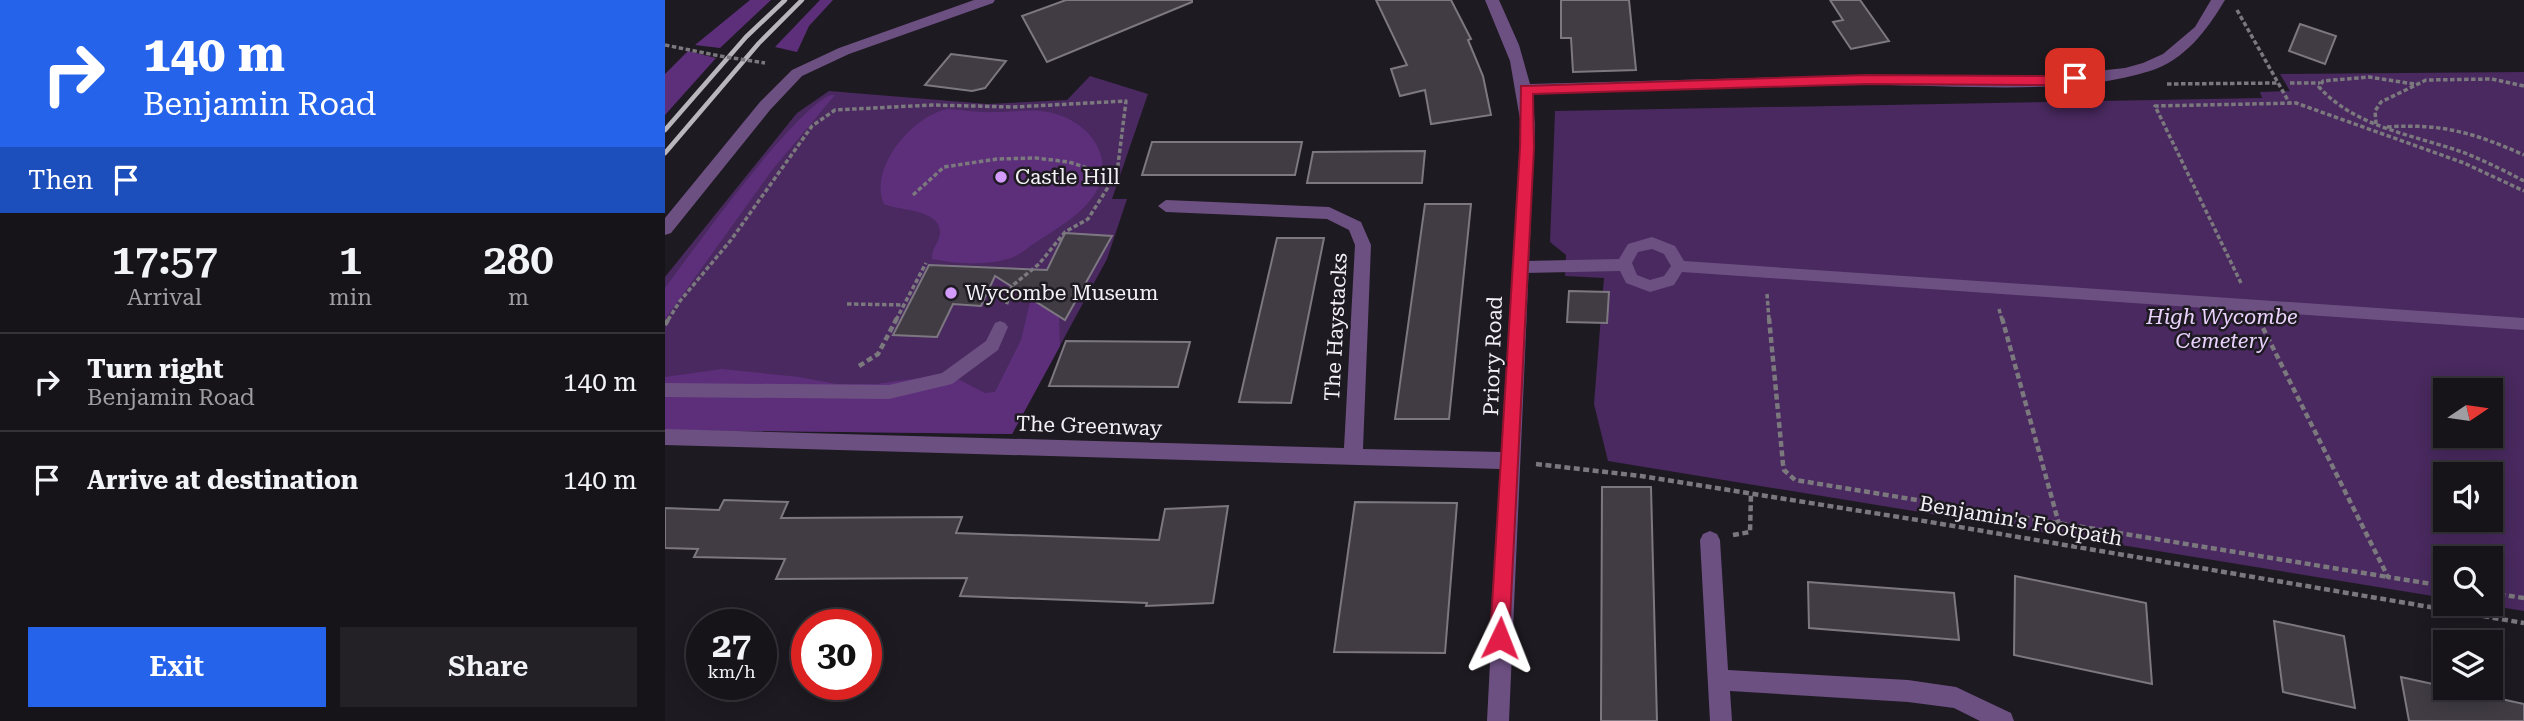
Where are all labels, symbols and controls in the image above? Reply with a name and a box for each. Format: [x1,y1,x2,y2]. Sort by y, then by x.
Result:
text: 140 m [143,26,285,83]
icon: right [28,28,119,119]
pin [2045,48,2105,108]
icon: arrive [2056,59,2094,97]
text: Benjamin Road [143,85,376,123]
icon: arrive [107,161,145,199]
text: Then [28,165,93,195]
place label: Castle Hill [1015,165,1120,189]
marker: Castle Hill [993,169,1009,185]
text: 17:57 [111,235,218,284]
text: 1 [339,235,362,284]
text: 280 [483,235,554,284]
street label: The Haystacks [1320,252,1352,402]
place label: Wycombe Museum [965,281,1158,305]
text: Arrival [127,284,202,311]
text: min [329,284,372,311]
text: m [508,284,529,311]
marker: Wycombe Museum [943,285,959,301]
street label: Priory Road [1479,295,1507,416]
park label: High Wycombe Cemetery [2145,305,2298,353]
text: Turn right [87,354,223,384]
icon: right [28,363,66,401]
text: 140 m [563,367,637,397]
north arrow [2433,378,2503,448]
map controls [2433,378,2503,700]
text: Benjamin Road [87,384,255,411]
street label: The Greenway [1016,411,1163,441]
icon: arrive [28,461,66,499]
button: sound [2433,462,2503,532]
text: Arrive at destination [87,465,358,495]
text: 140 m [563,465,637,495]
street label: Benjamin's Footpath [1917,491,2125,551]
button: search [2433,546,2503,616]
position arrow [1463,601,1537,675]
speed limit sign: 30 [791,609,882,700]
text: 27 [712,625,751,666]
button: Exit [28,627,326,707]
button: Share [340,627,637,707]
button: layers [2433,630,2503,700]
text: km/h [707,661,756,682]

